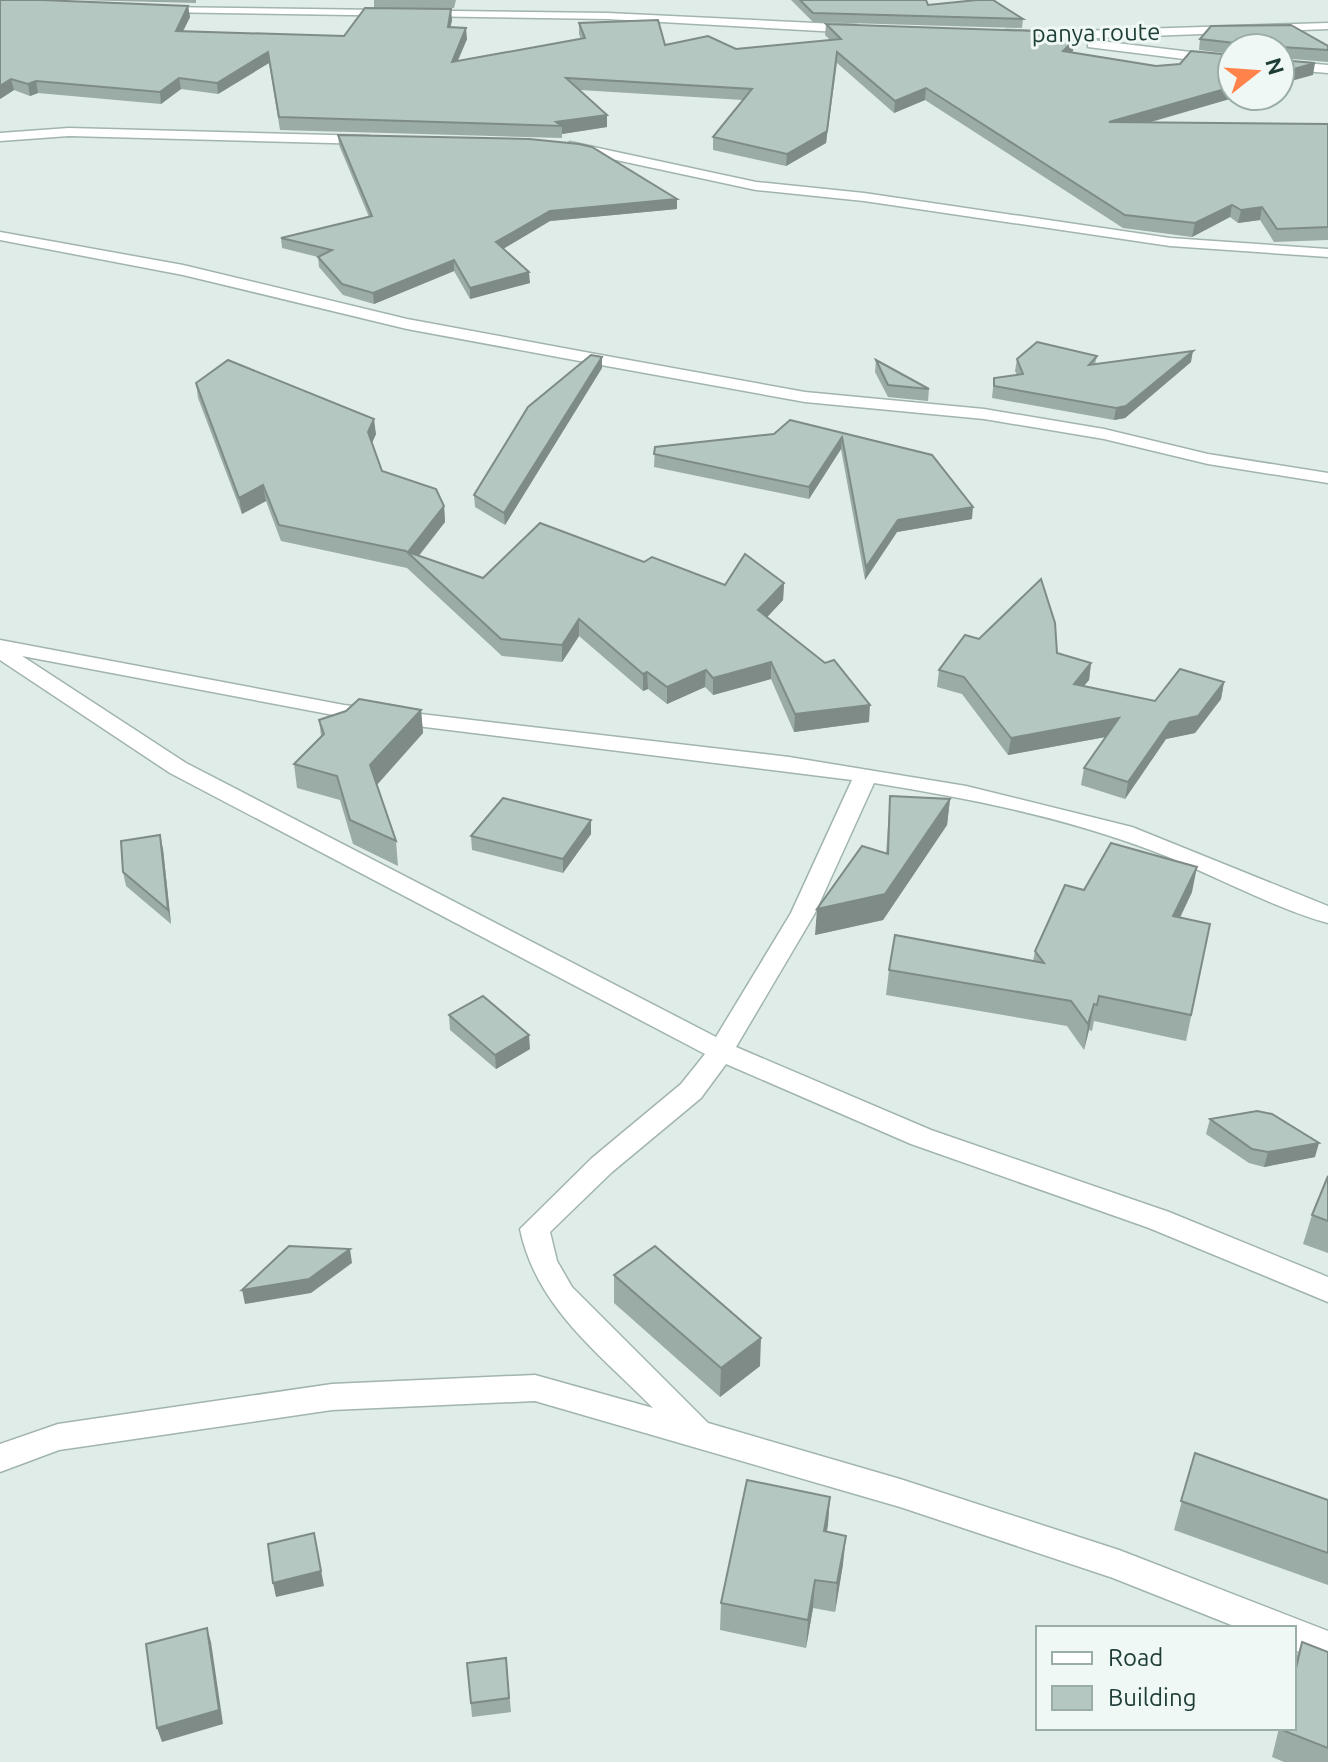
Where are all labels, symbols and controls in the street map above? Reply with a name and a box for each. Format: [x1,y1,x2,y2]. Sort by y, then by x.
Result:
street label: panya route [1031,18,1161,47]
north arrow [1216,32,1296,112]
text: N [1261,54,1290,78]
legend [1036,1626,1296,1730]
text: Road [1108,1644,1163,1671]
text: Building [1108,1684,1196,1711]

